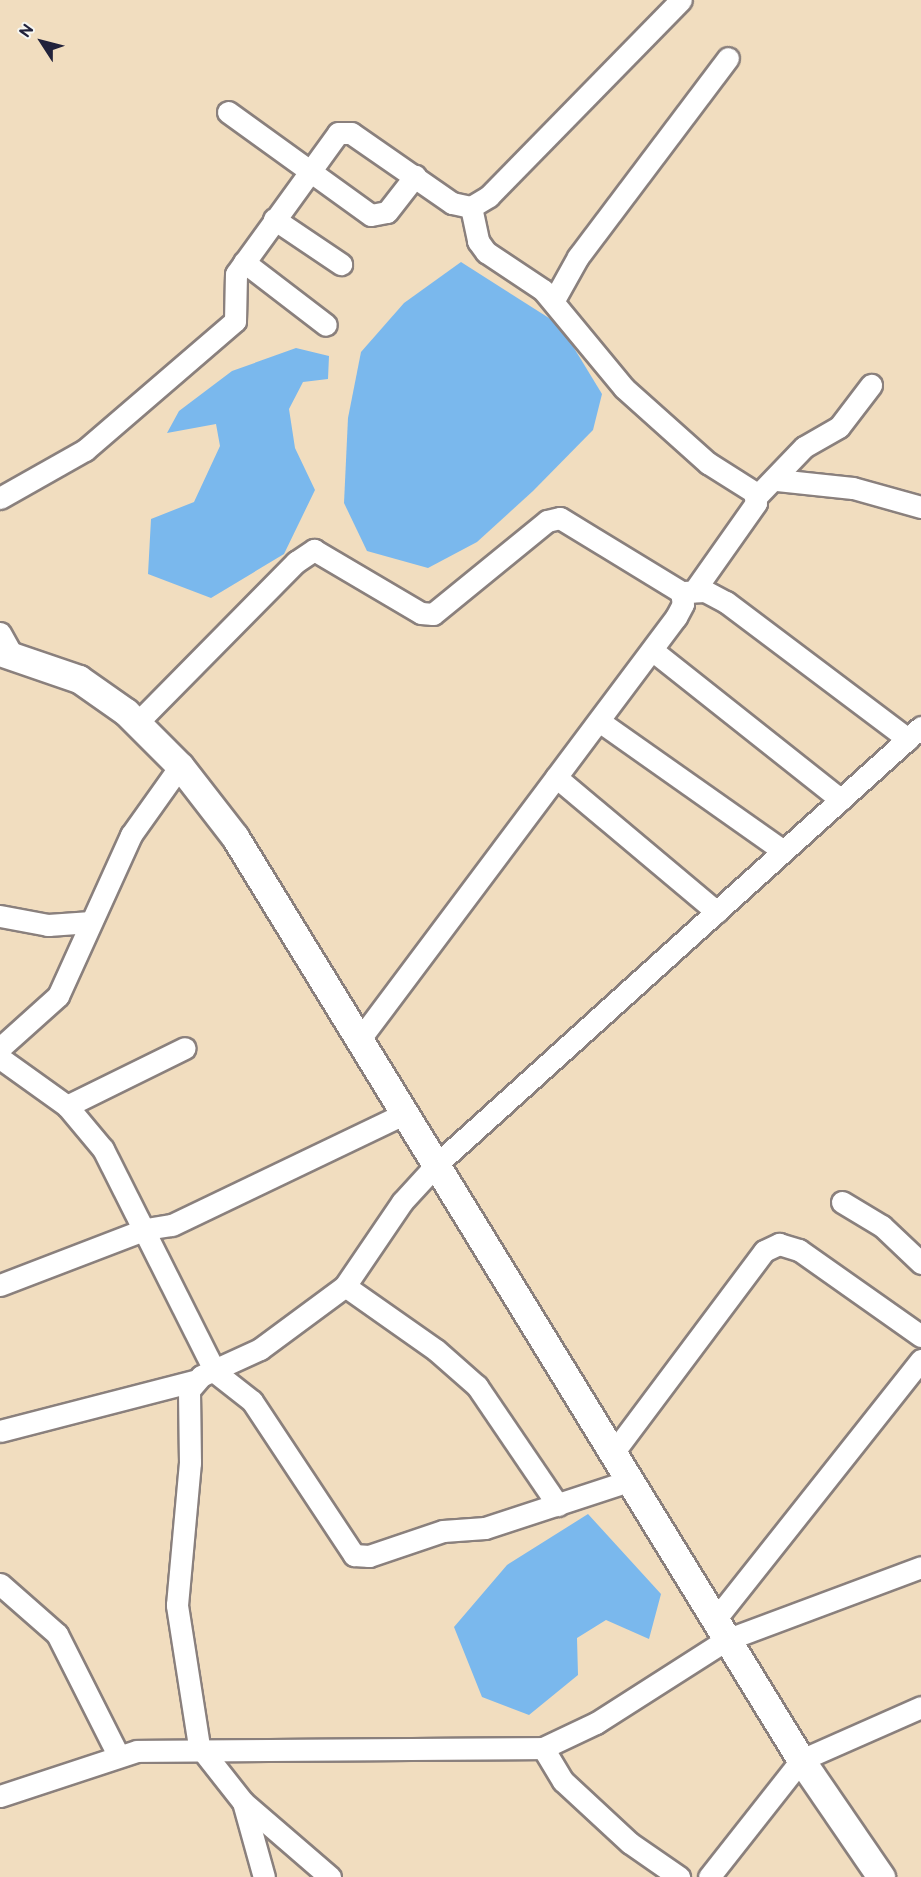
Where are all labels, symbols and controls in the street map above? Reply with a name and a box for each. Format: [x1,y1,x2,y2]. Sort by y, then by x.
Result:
north arrow [12,12,72,72]
text: N [16,21,38,42]

